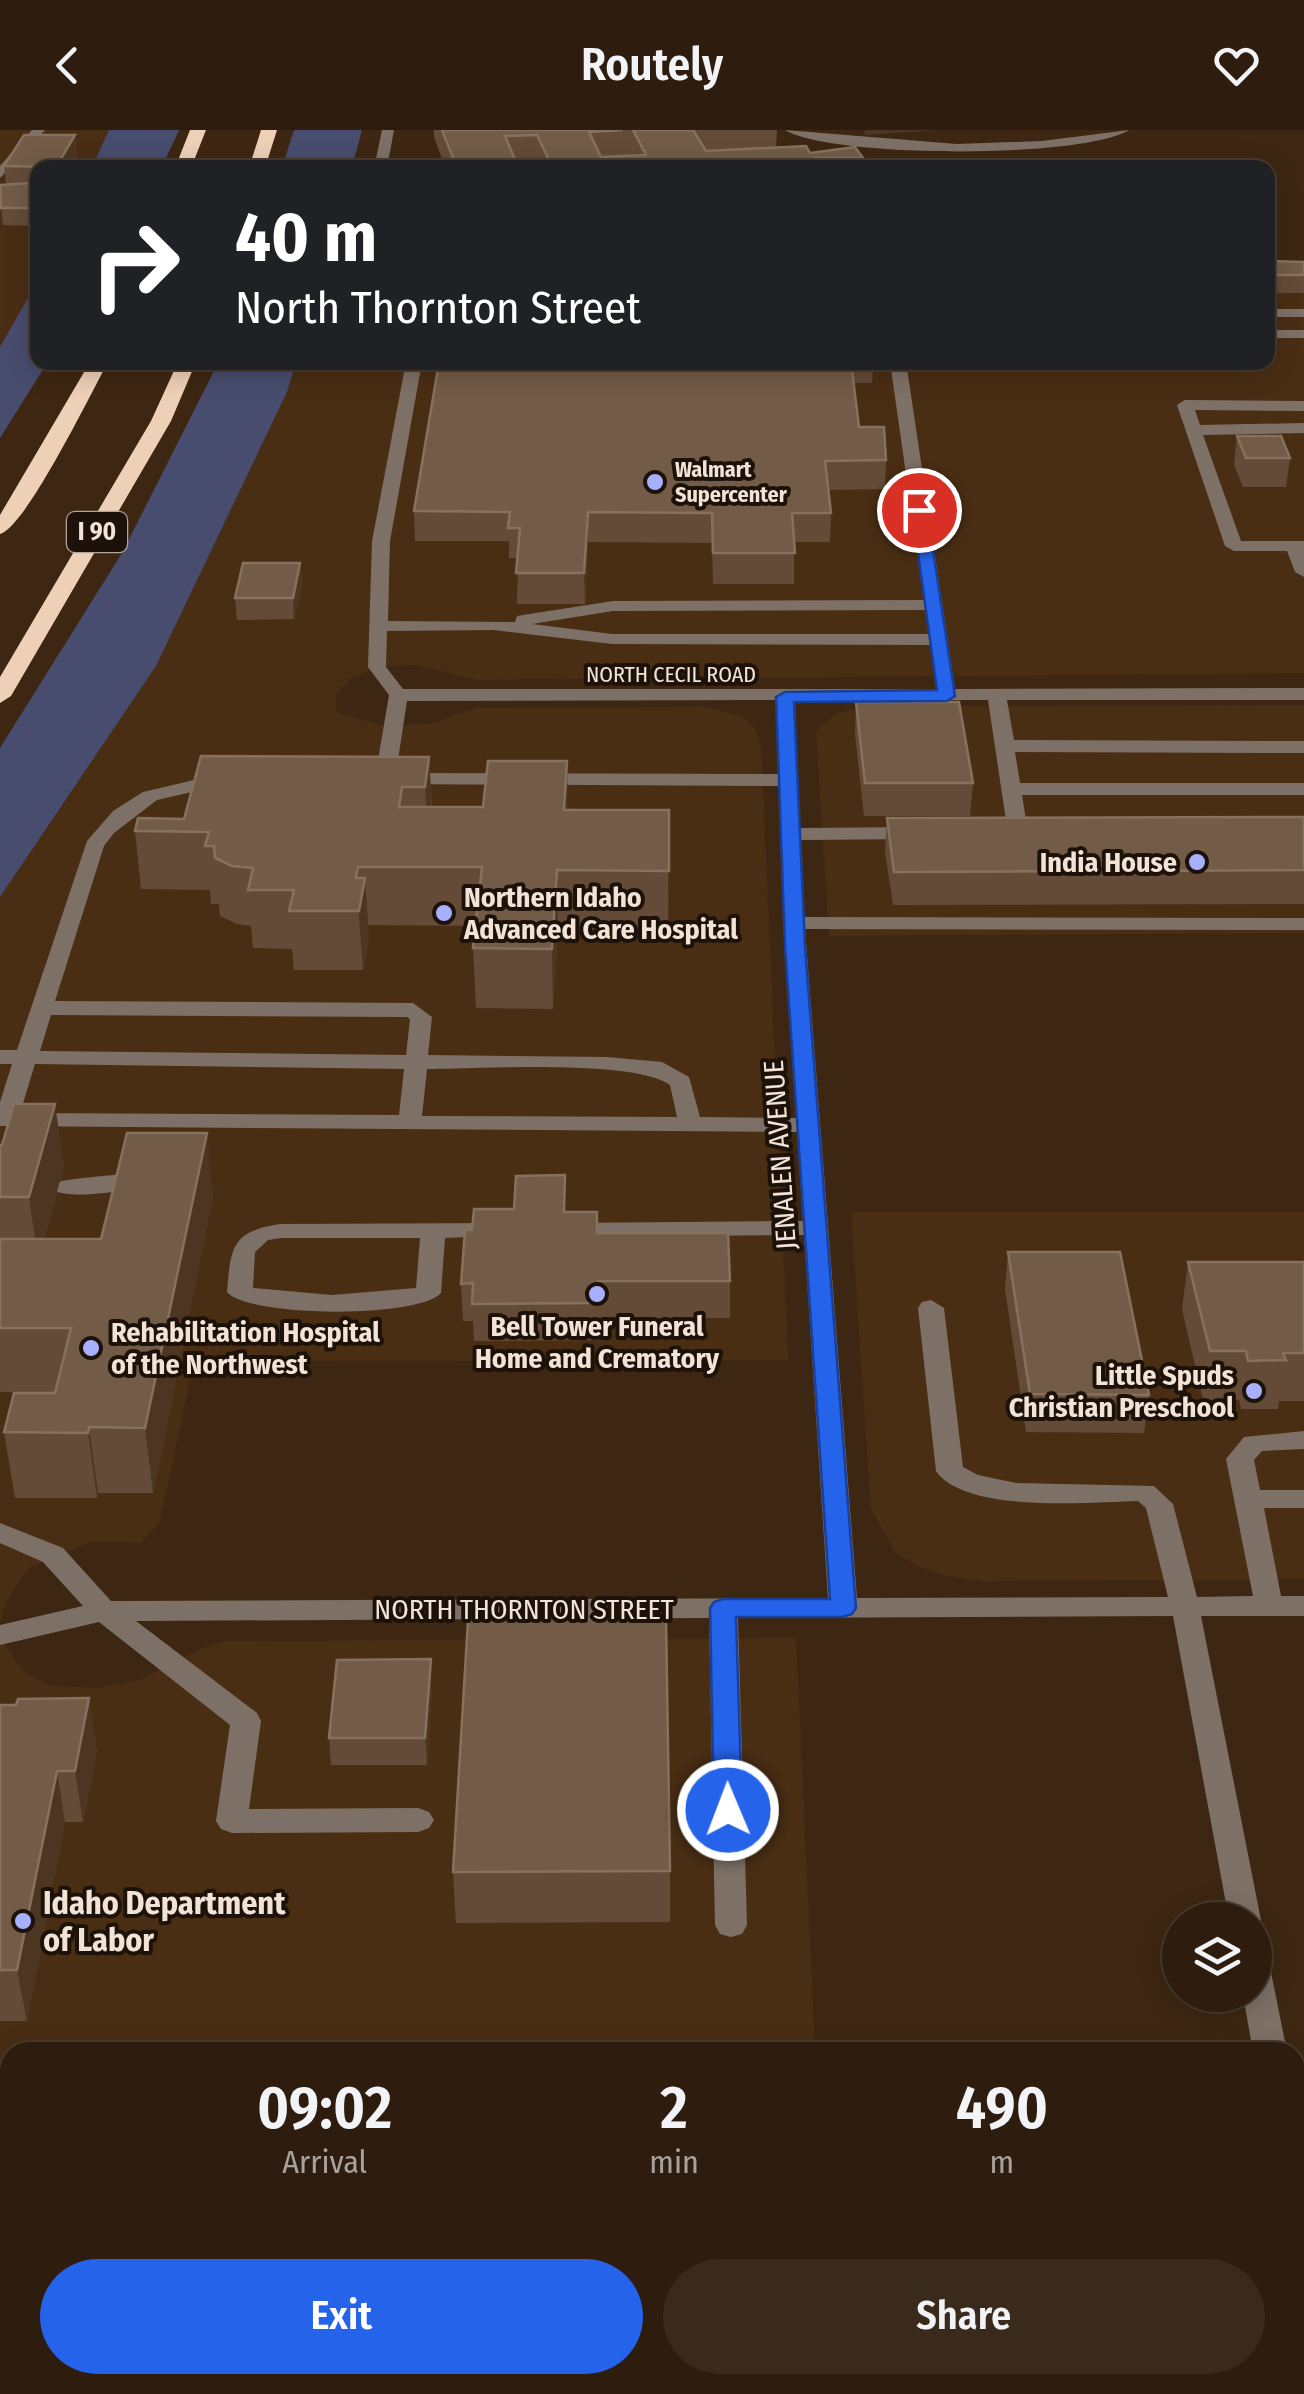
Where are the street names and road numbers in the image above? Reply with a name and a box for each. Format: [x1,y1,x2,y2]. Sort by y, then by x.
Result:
road number: I 90 [67,512,127,552]
street label: NORTH CECIL ROAD [586,661,756,688]
street label: JENALEN AVENUE [757,1059,803,1251]
street label: NORTH THORNTON STREET [374,1593,674,1626]

